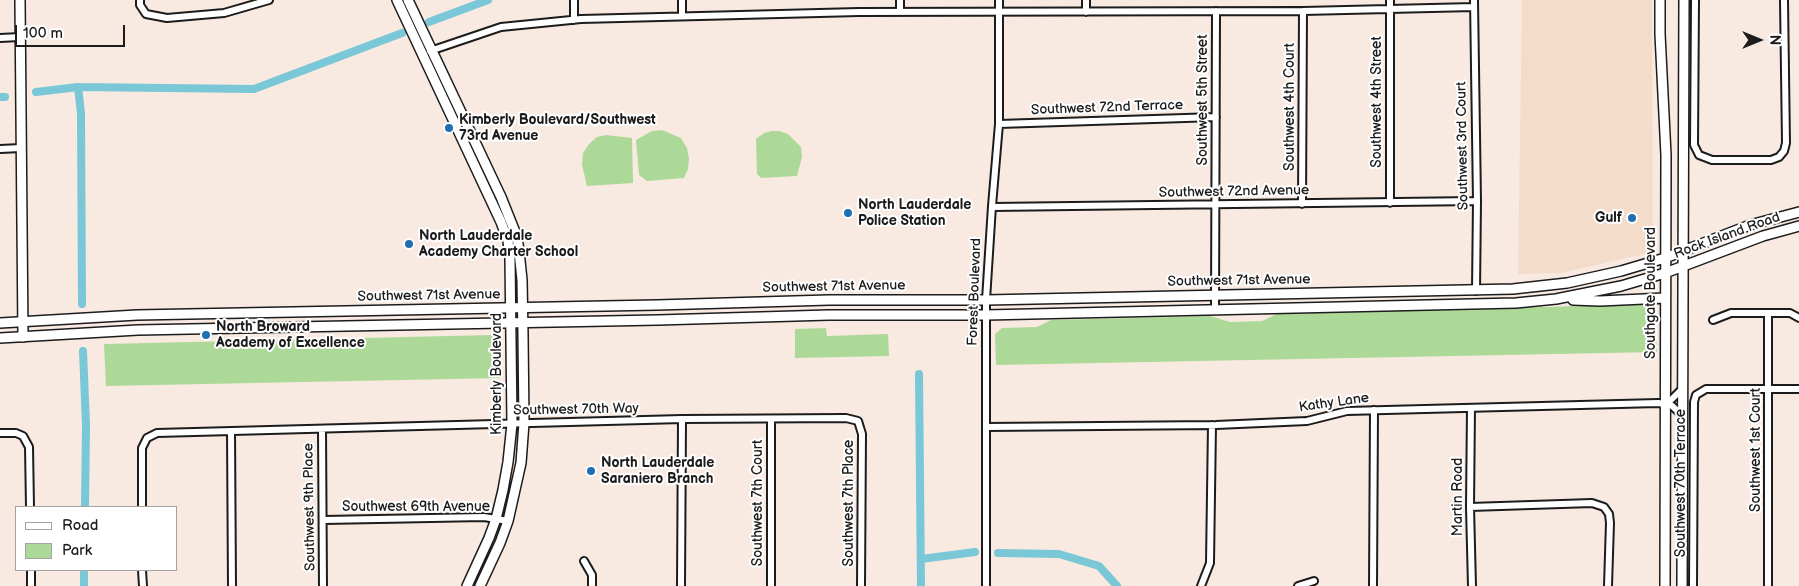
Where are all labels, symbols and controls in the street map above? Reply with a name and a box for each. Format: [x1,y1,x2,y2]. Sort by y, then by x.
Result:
scale bar [18,15,128,47]
north arrow [1734,15,1784,65]
text: 100 m [23,24,63,43]
street label: Southwest 5th Street [1195,35,1211,165]
text: N [1766,35,1783,45]
street label: Southwest 4th Street [1369,36,1385,168]
street label: Southwest 4th Court [1282,43,1298,171]
street label: Southwest 3rd Court [1453,81,1473,211]
street label: Southwest 72nd Terrace [1031,97,1183,119]
place label: Kimberly Boulevard/Southwest 73rd Avenue [459,112,656,144]
marker: Kimberly Boulevard/Southwest 73rd Avenue [443,122,455,134]
street label: Southwest 72nd Avenue [1159,182,1309,202]
place label: North Lauderdale Police Station [858,197,971,230]
marker: North Lauderdale Police Station [842,207,854,219]
street label: Rock Island Road [1672,209,1782,263]
place label: Gulf [1595,210,1622,226]
marker: Gulf [1626,212,1638,224]
street label: Southgate Boulevard [1643,227,1659,359]
place label: North Lauderdale Academy Charter School [419,228,578,260]
marker: North Lauderdale Academy Charter School [403,238,415,250]
street label: Forest Boulevard [965,238,985,346]
street label: Southwest 71st Avenue [1167,271,1311,291]
street label: Southwest 71st Avenue [762,277,906,297]
street label: Southwest 71st Avenue [357,286,501,306]
street label: Kimberly Boulevard [489,313,505,435]
place label: North Broward Academy of Excellence [216,319,365,352]
marker: North Broward Academy of Excellence [200,329,212,341]
street label: Southwest 1st Court [1748,388,1764,512]
street label: Kathy Lane [1298,390,1370,416]
street label: Southwest 70th Way [513,401,639,419]
street label: Southwest 70th Terrace [1673,409,1689,557]
street label: Southwest 7th Court [750,440,766,566]
street label: Southwest 7th Place [841,440,857,566]
street label: Southwest 9th Place [300,443,320,571]
place label: North Lauderdale Saraniero Branch [601,455,714,488]
street label: Martin Road [1450,458,1466,536]
marker: North Lauderdale Saraniero Branch [585,465,597,477]
street label: Southwest 69th Avenue [342,499,490,515]
legend [15,506,178,571]
text: Road [62,516,98,535]
text: Park [62,541,92,560]

